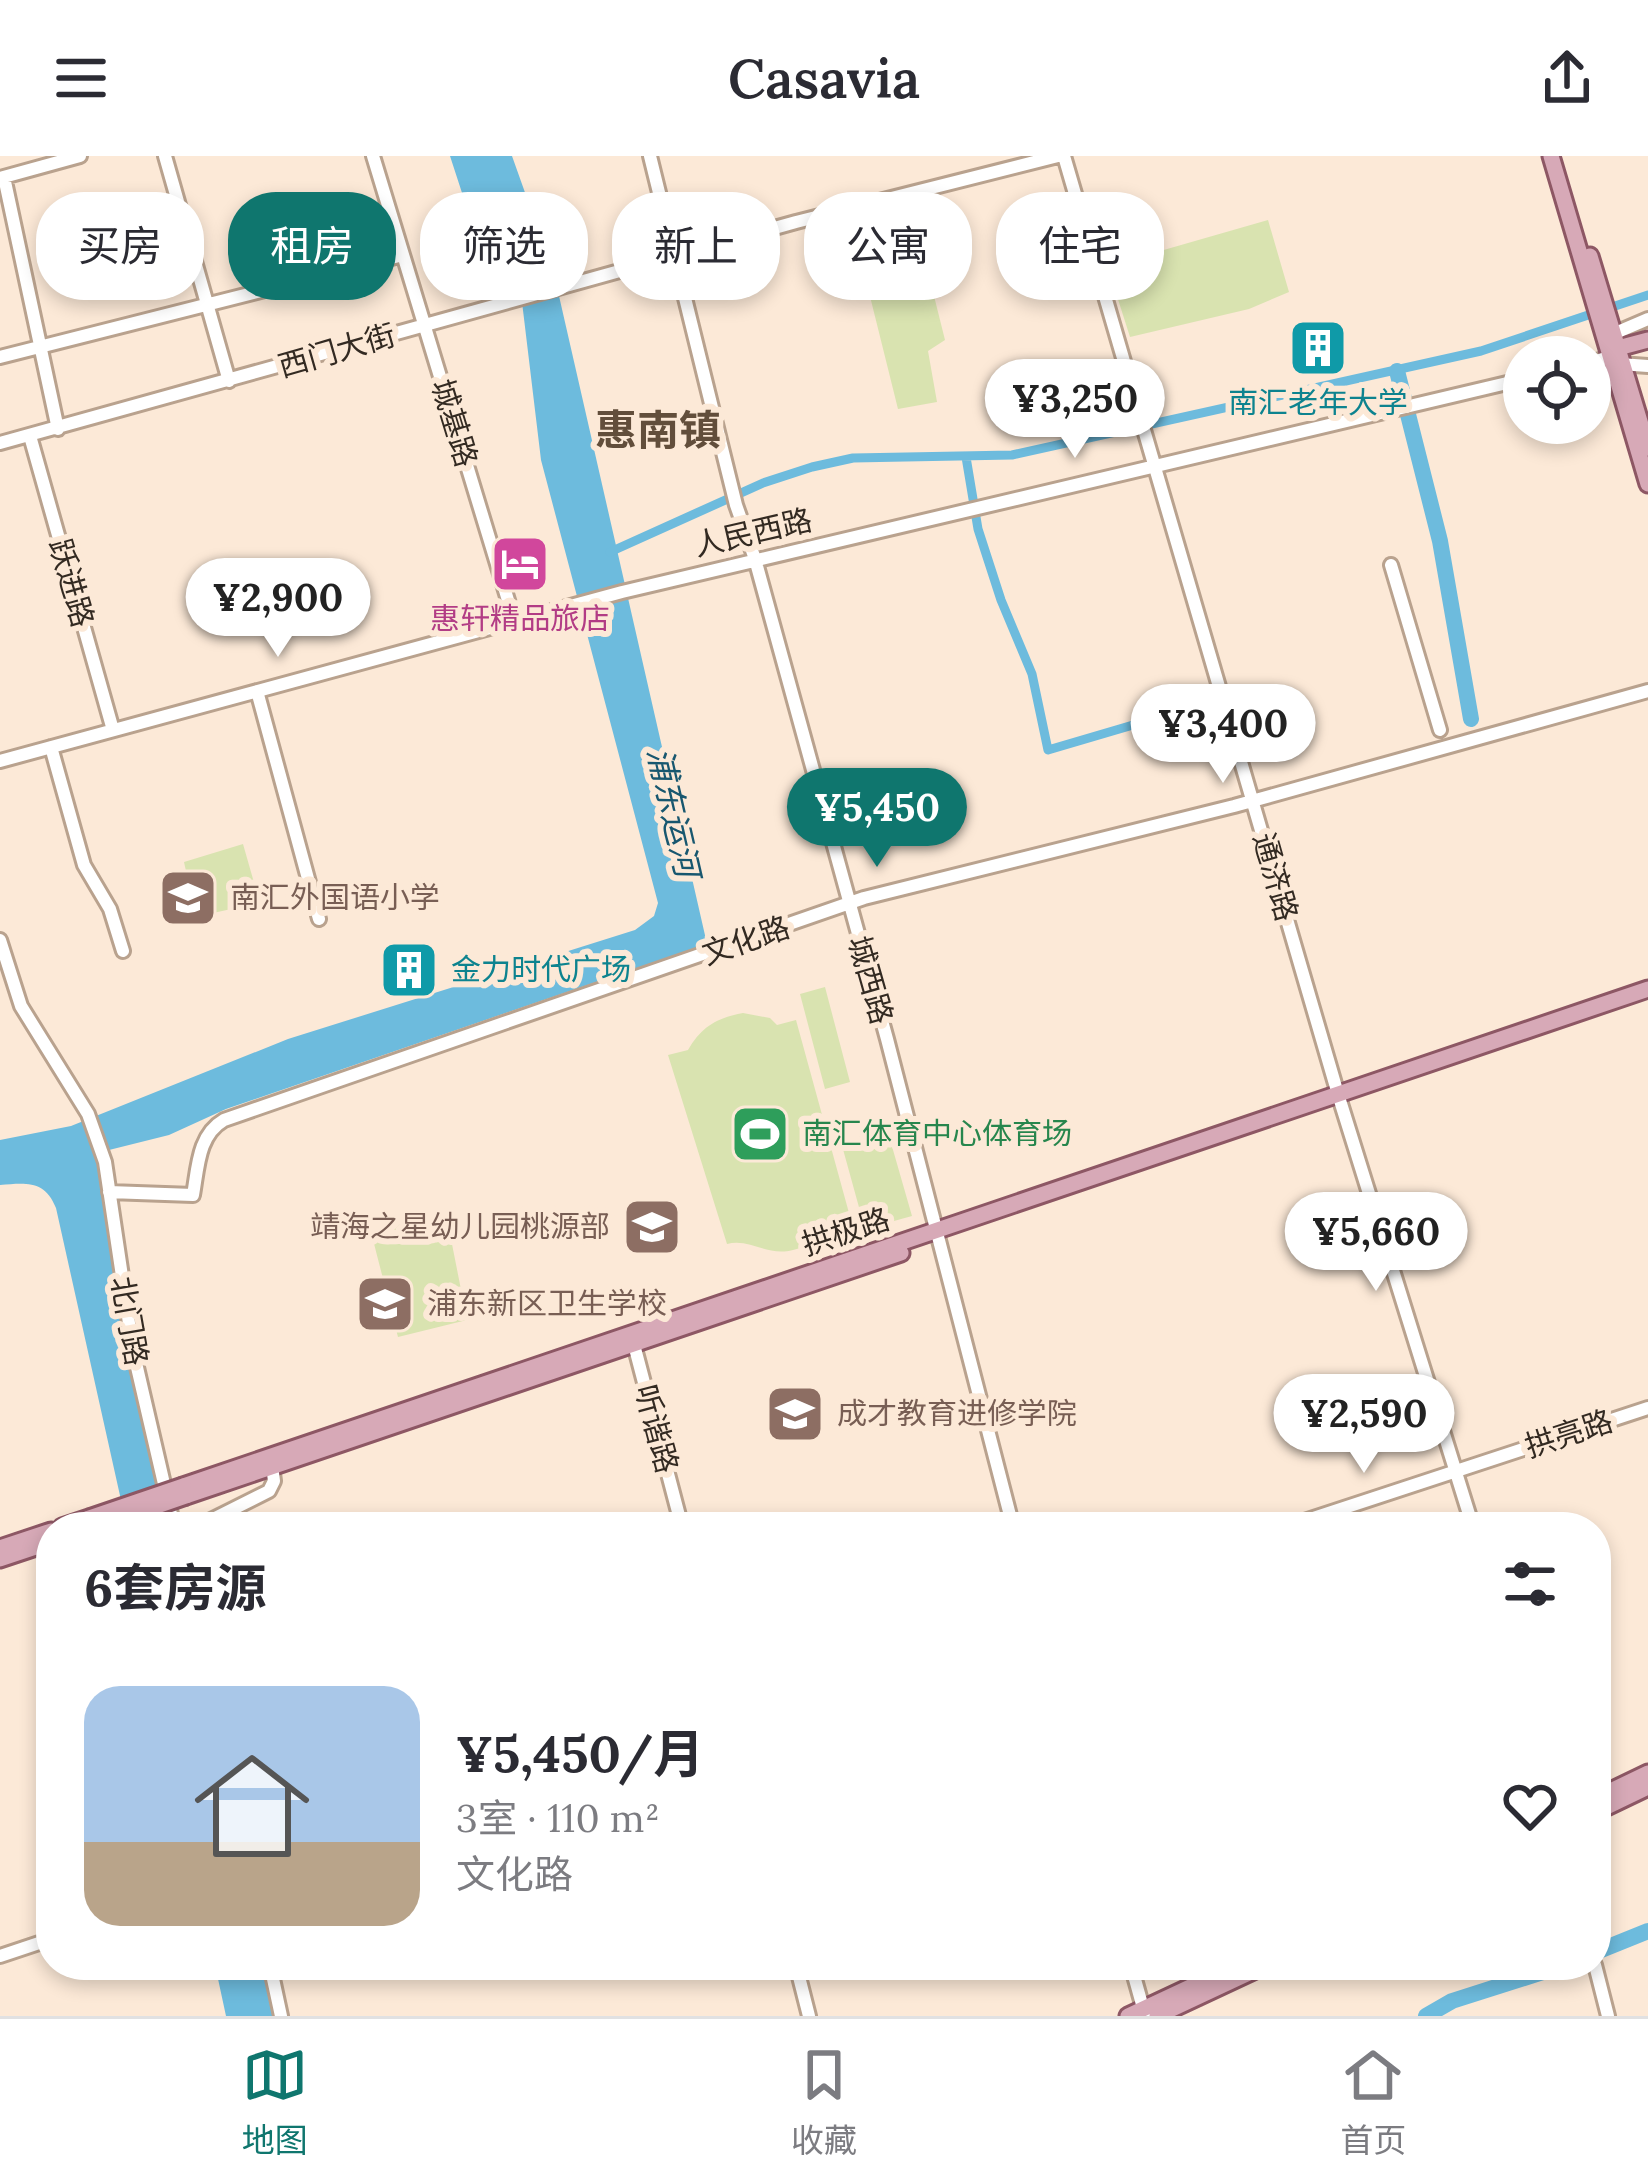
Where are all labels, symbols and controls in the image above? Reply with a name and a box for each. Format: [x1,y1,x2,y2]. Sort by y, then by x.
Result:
text: Casavia [728,44,920,113]
icon: menu [48,45,114,111]
icon: share [1534,45,1600,111]
chip: 买房 [36,192,204,300]
chip: 租房 [228,192,396,300]
chip: 筛选 [420,192,588,300]
chip: 新上 [612,192,780,300]
chip: 公寓 [804,192,972,300]
chip: 住宅 [996,192,1164,300]
street label: 西门大街 [274,315,400,385]
building icon: 南汇老年大学 [1287,317,1349,379]
map controls [1503,336,1611,444]
button: locate [1503,336,1611,444]
pin: ¥3,250 [977,359,1173,461]
text: ¥3,250 [1012,373,1138,423]
street label: 城基路 [424,374,486,471]
place label: 南汇老年大学 [1228,383,1408,421]
district label: 惠南镇 [595,403,721,457]
street label: 人民西路 [690,500,816,564]
hotel icon: 惠轩精品旅店 [489,533,551,595]
street label: 跃进路 [41,534,103,631]
pin: ¥2,900 [180,558,376,660]
text: ¥2,900 [213,572,343,622]
place label: 惠轩精品旅店 [430,599,610,637]
pin: ¥3,400 [1125,684,1321,786]
text: ¥3,400 [1158,698,1288,748]
water label: 浦东运河 [639,743,711,887]
pin: ¥5,450 [779,768,975,870]
text: ¥5,450 [814,782,940,832]
street label: 通济路 [1245,828,1307,925]
school or university icon: 南汇外国语小学 [157,867,219,929]
place label: 南汇外国语小学 [230,878,440,916]
street label: 文化路 [697,907,794,973]
street label: 城西路 [840,931,902,1028]
building icon: 金力时代广场 [378,939,440,1001]
place label: 金力时代广场 [451,950,631,988]
sports icon: 南汇体育中心体育场 [729,1103,791,1165]
place label: 南汇体育中心体育场 [802,1114,1072,1152]
pin: ¥5,660 [1278,1192,1474,1294]
school or university icon: 靖海之星幼儿园桃源部 [621,1196,683,1258]
street label: 拱极路 [797,1199,894,1263]
text: ¥5,660 [1312,1206,1440,1256]
place label: 靖海之星幼儿园桃源部 [310,1207,610,1245]
street label: 北门路 [103,1273,157,1368]
school or university icon: 浦东新区卫生学校 [354,1273,416,1335]
place label: 浦东新区卫生学校 [427,1284,667,1322]
pin: ¥2,590 [1266,1374,1462,1476]
street label: 听谐路 [627,1380,687,1477]
school or university icon: 成才教育进修学院 [764,1383,826,1445]
text: ¥2,590 [1300,1388,1428,1438]
place label: 成才教育进修学院 [837,1394,1077,1432]
street label: 拱亮路 [1520,1401,1617,1465]
icon: filters [1497,1551,1563,1617]
text: 6套房源 [84,1555,266,1620]
text: ¥5,450/月 [456,1721,704,1786]
icon: home [180,1734,324,1878]
icon: heart [1497,1773,1563,1839]
text: 3室 · 110 m² [456,1793,660,1843]
text: 文化路 [456,1849,573,1899]
tab: 地图 [242,2042,308,2162]
tab: 收藏 [791,2042,857,2162]
tab: 首页 [1340,2042,1406,2162]

